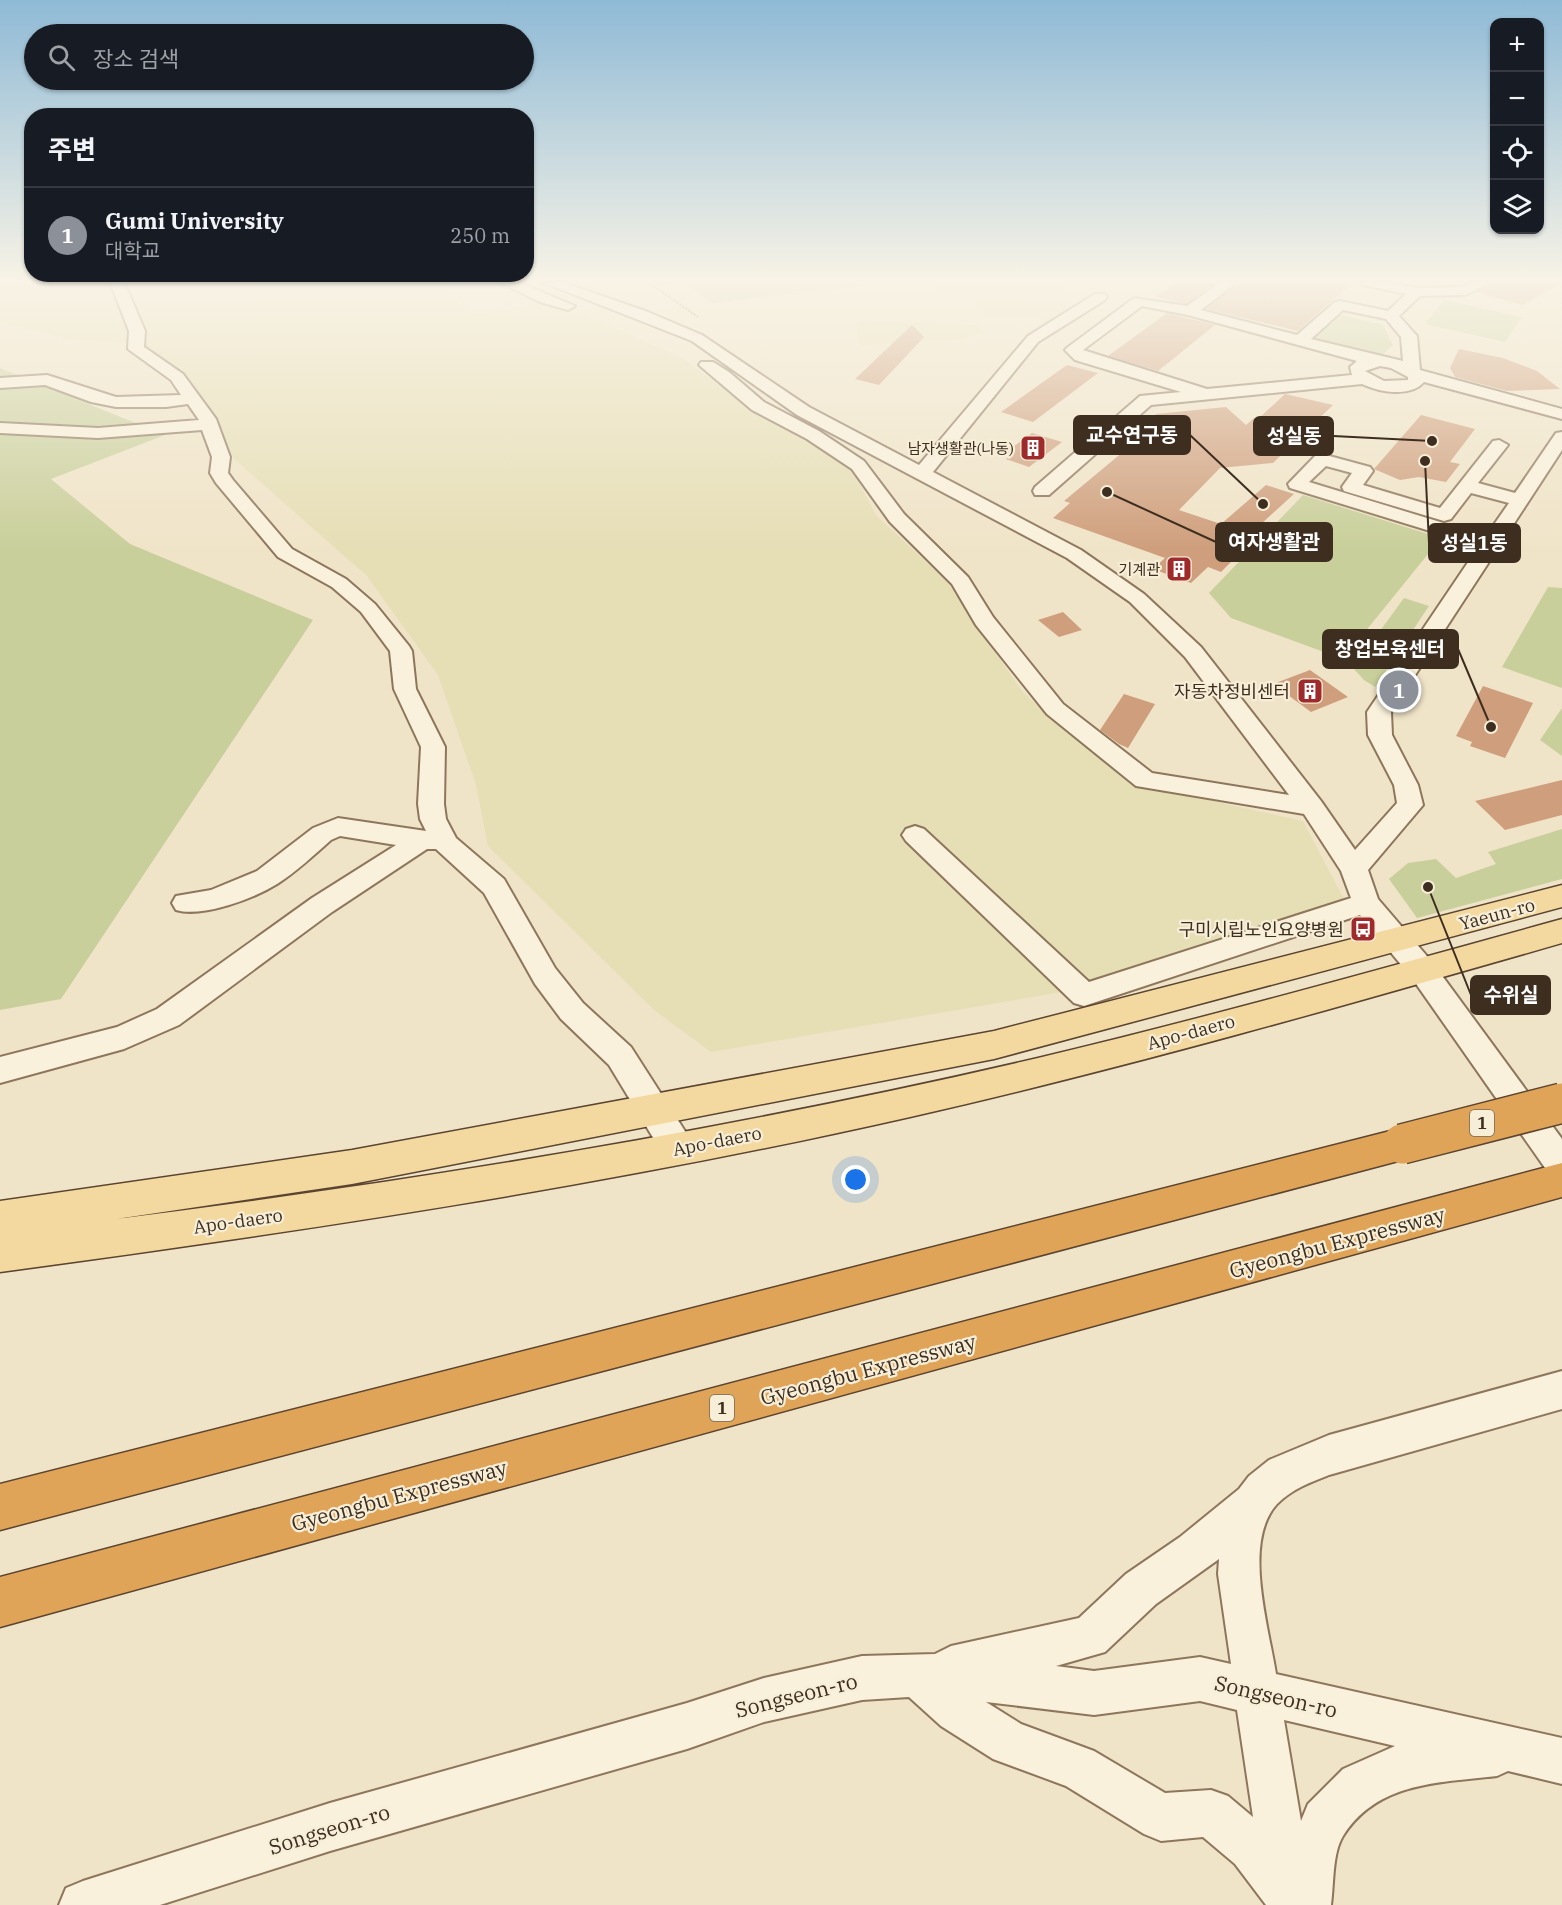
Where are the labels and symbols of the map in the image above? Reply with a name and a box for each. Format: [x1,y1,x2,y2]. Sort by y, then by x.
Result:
callout: 교수연구동 [1074,416,1190,454]
callout: 성실동 [1254,417,1333,455]
text: 교수연구동 [1086,421,1178,448]
text: 성실동 [1266,422,1322,449]
building icon: 남자생활관(나동) [1018,433,1048,463]
place label: 남자생활관(나동) [908,439,1014,458]
callout: 여자생활관 [1216,523,1332,561]
callout: 성실1동 [1429,524,1520,562]
text: 여자생활관 [1228,528,1321,555]
text: 성실1동 [1440,529,1508,556]
building icon: 기계관 [1164,554,1194,584]
place label: 기계관 [1119,560,1160,579]
callout: 창업보육센터 [1323,630,1458,668]
text: 창업보육센터 [1335,635,1445,662]
pin: 1 [1380,668,1418,712]
building icon: 자동차정비센터 [1295,676,1325,706]
place label: 자동차정비센터 [1174,680,1290,703]
street label: Yaeun-ro [1457,893,1537,935]
bus stop icon: 구미시립노인요양병원 [1348,914,1378,944]
place label: 구미시립노인요양병원 [1178,918,1344,941]
callout: 수위실 [1471,976,1550,1014]
text: 수위실 [1483,981,1539,1008]
street label: Apo-daero [1145,1009,1237,1055]
road number: 1 [1470,1110,1494,1136]
street label: Apo-daero [671,1121,763,1161]
your location [841,1165,870,1194]
street label: Gyeongbu Expressway [1226,1200,1449,1284]
street label: Apo-daero [192,1203,284,1239]
street label: Gyeongbu Expressway [757,1327,980,1411]
road number: 1 [710,1395,734,1421]
street label: Gyeongbu Expressway [288,1453,511,1537]
street label: Songseon-ro [732,1666,860,1724]
street label: Songseon-ro [1212,1668,1340,1724]
street label: Songseon-ro [265,1797,393,1861]

